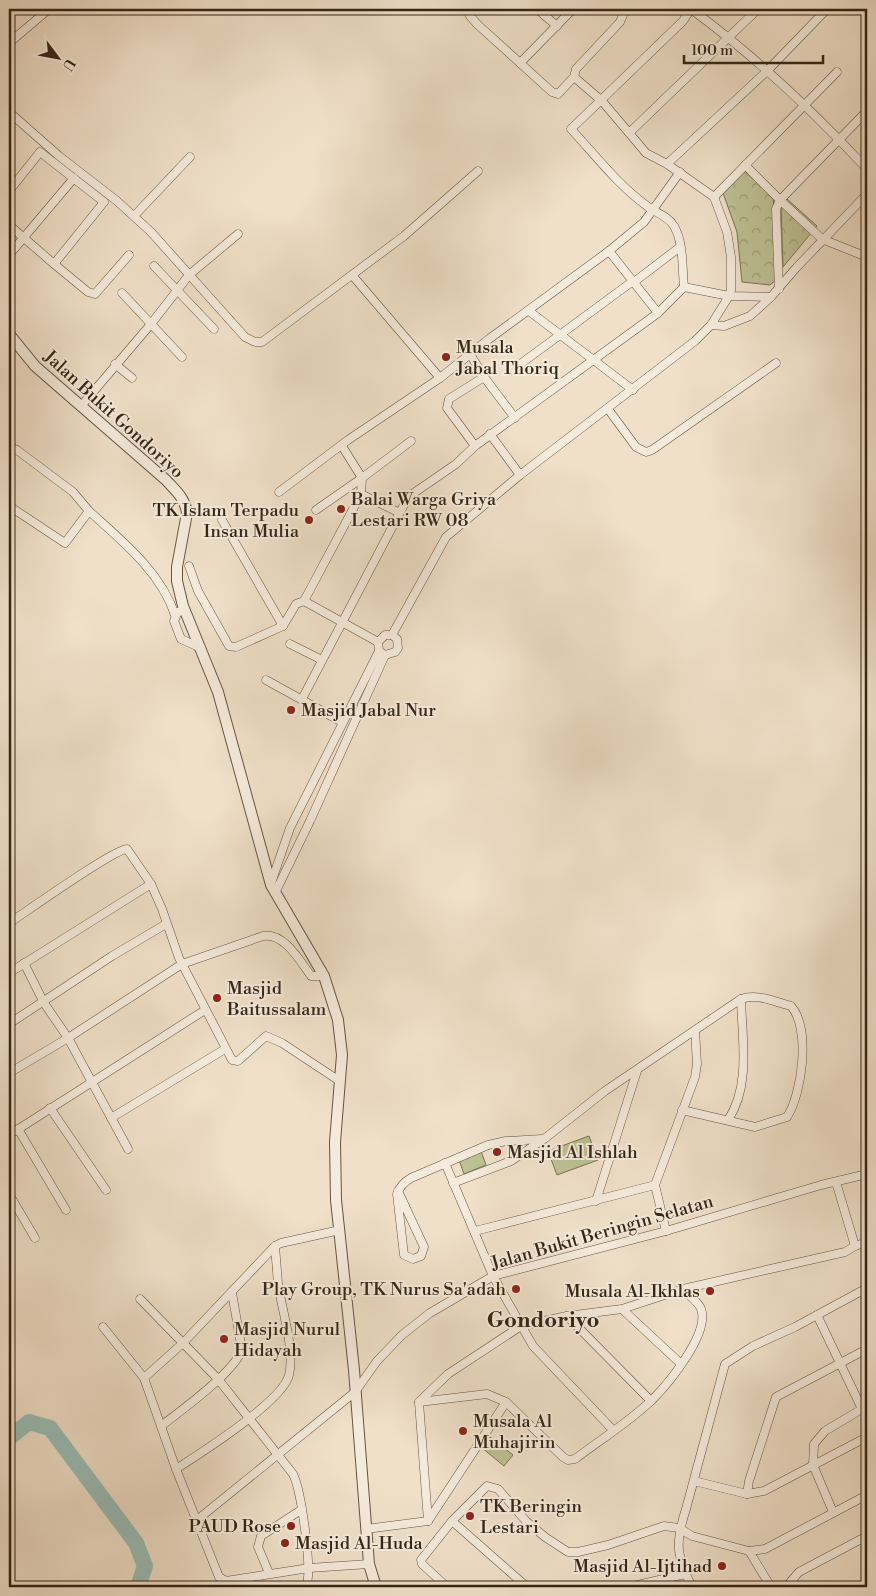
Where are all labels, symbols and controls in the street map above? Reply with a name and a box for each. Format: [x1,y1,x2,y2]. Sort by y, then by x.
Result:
north arrow [32,32,82,82]
scale bar [684,32,822,64]
text: 100 m [691,41,733,60]
text: U [58,55,79,74]
place label: Musala Jabal Thoriq [455,336,559,380]
street label: Jalan Bukit Gondoriyo [38,345,189,483]
marker: Musala Jabal Thoriq [440,351,452,363]
place label: Balai Warga Griya Lestari RW 08 [350,488,497,532]
place label: TK Islam Terpadu Insan Mulia [152,499,300,543]
marker: Balai Warga Griya Lestari RW 08 [335,503,347,515]
marker: TK Islam Terpadu Insan Mulia [303,514,315,526]
place label: Masjid Jabal Nur [301,699,436,722]
marker: Masjid Jabal Nur [285,704,297,716]
place label: Masjid Baitussalam [226,977,326,1021]
marker: Masjid Baitussalam [211,992,223,1004]
place label: Masjid Al Ishlah [507,1141,638,1164]
marker: Masjid Al Ishlah [491,1146,503,1158]
street label: Jalan Bukit Beringin Selatan [487,1190,716,1276]
place label: Play Group, TK Nurus Sa'adah [262,1278,506,1301]
place label: Musala Al-Ikhlas [565,1280,700,1303]
marker: Play Group, TK Nurus Sa'adah [510,1283,522,1295]
marker: Musala Al-Ikhlas [704,1285,716,1297]
district label: Gondoriyo [487,1307,599,1334]
place label: Masjid Nurul Hidayah [234,1318,341,1362]
marker: Masjid Nurul Hidayah [218,1333,230,1345]
place label: Musala Al Muhajirin [473,1410,556,1454]
marker: Musala Al Muhajirin [457,1425,469,1437]
place label: TK Beringin Lestari [480,1495,582,1539]
marker: TK Beringin Lestari [464,1510,476,1522]
place label: PAUD Rose [189,1515,281,1538]
marker: PAUD Rose [285,1520,297,1532]
place label: Masjid Al-Huda [295,1532,423,1555]
marker: Masjid Al-Huda [279,1537,291,1549]
place label: Masjid Al-Ijtihad [573,1555,713,1578]
marker: Masjid Al-Ijtihad [716,1560,728,1572]

